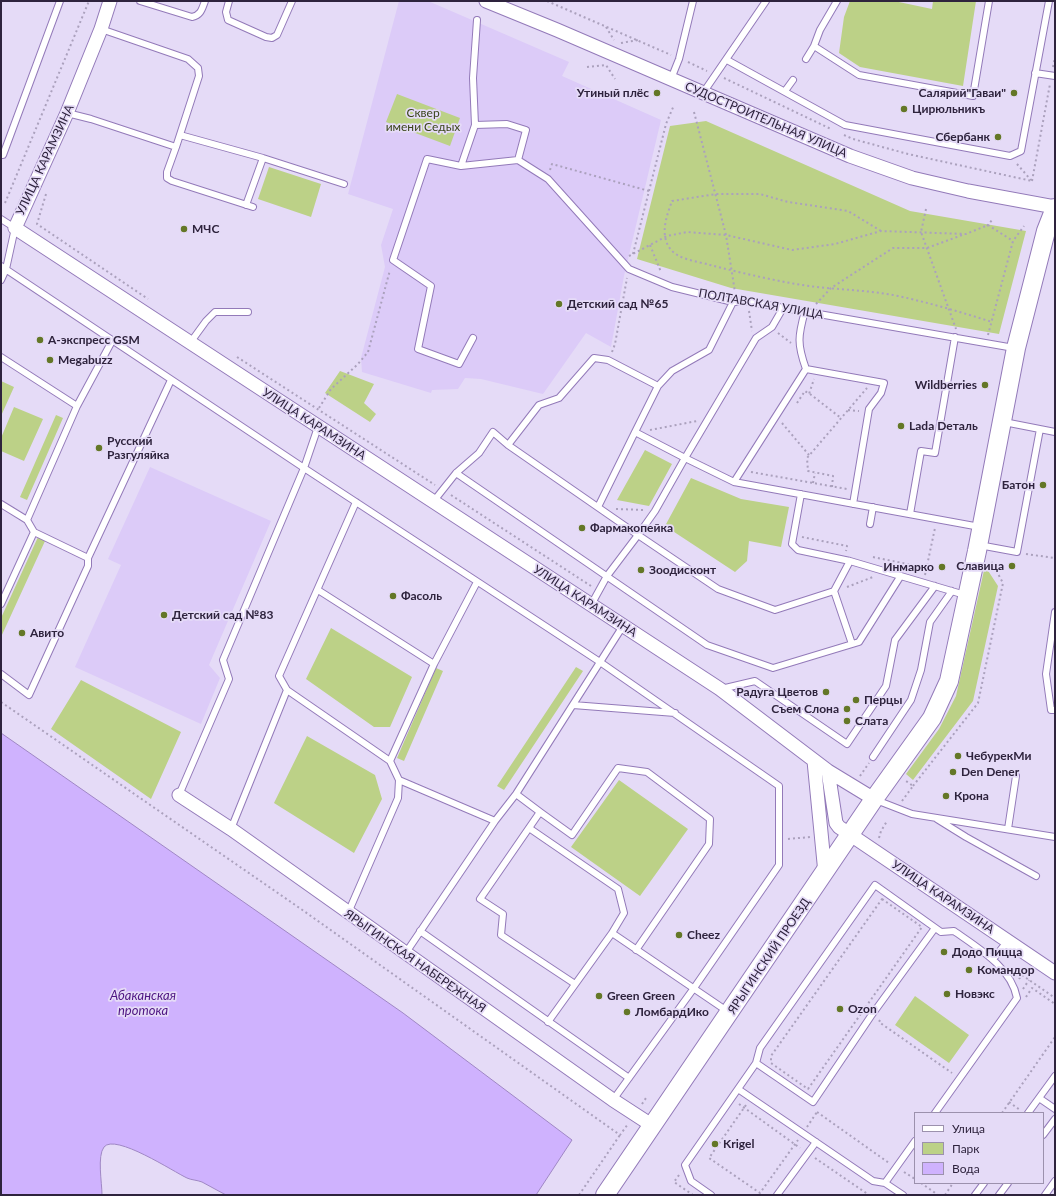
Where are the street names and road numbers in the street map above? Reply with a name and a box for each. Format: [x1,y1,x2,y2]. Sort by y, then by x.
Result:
street label: СУДОСТРОИТЕЛЬНАЯ УЛИЦА [683,79,849,161]
street label: УЛИЦА КАРАМЗИНА [13,102,77,218]
street label: ПОЛТАВСКАЯ УЛИЦА [698,286,824,322]
street label: УЛИЦА КАРАМЗИНА [260,385,368,463]
street label: УЛИЦА КАРАМЗИНА [531,562,639,640]
street label: УЛИЦА КАРАМЗИНА [889,857,997,937]
street label: ЯРЫГИНСКИЙ ПРОЕЗД [725,895,813,1017]
street label: ЯРЫГИНСКАЯ НАБЕРЕЖНАЯ [341,907,489,1015]

